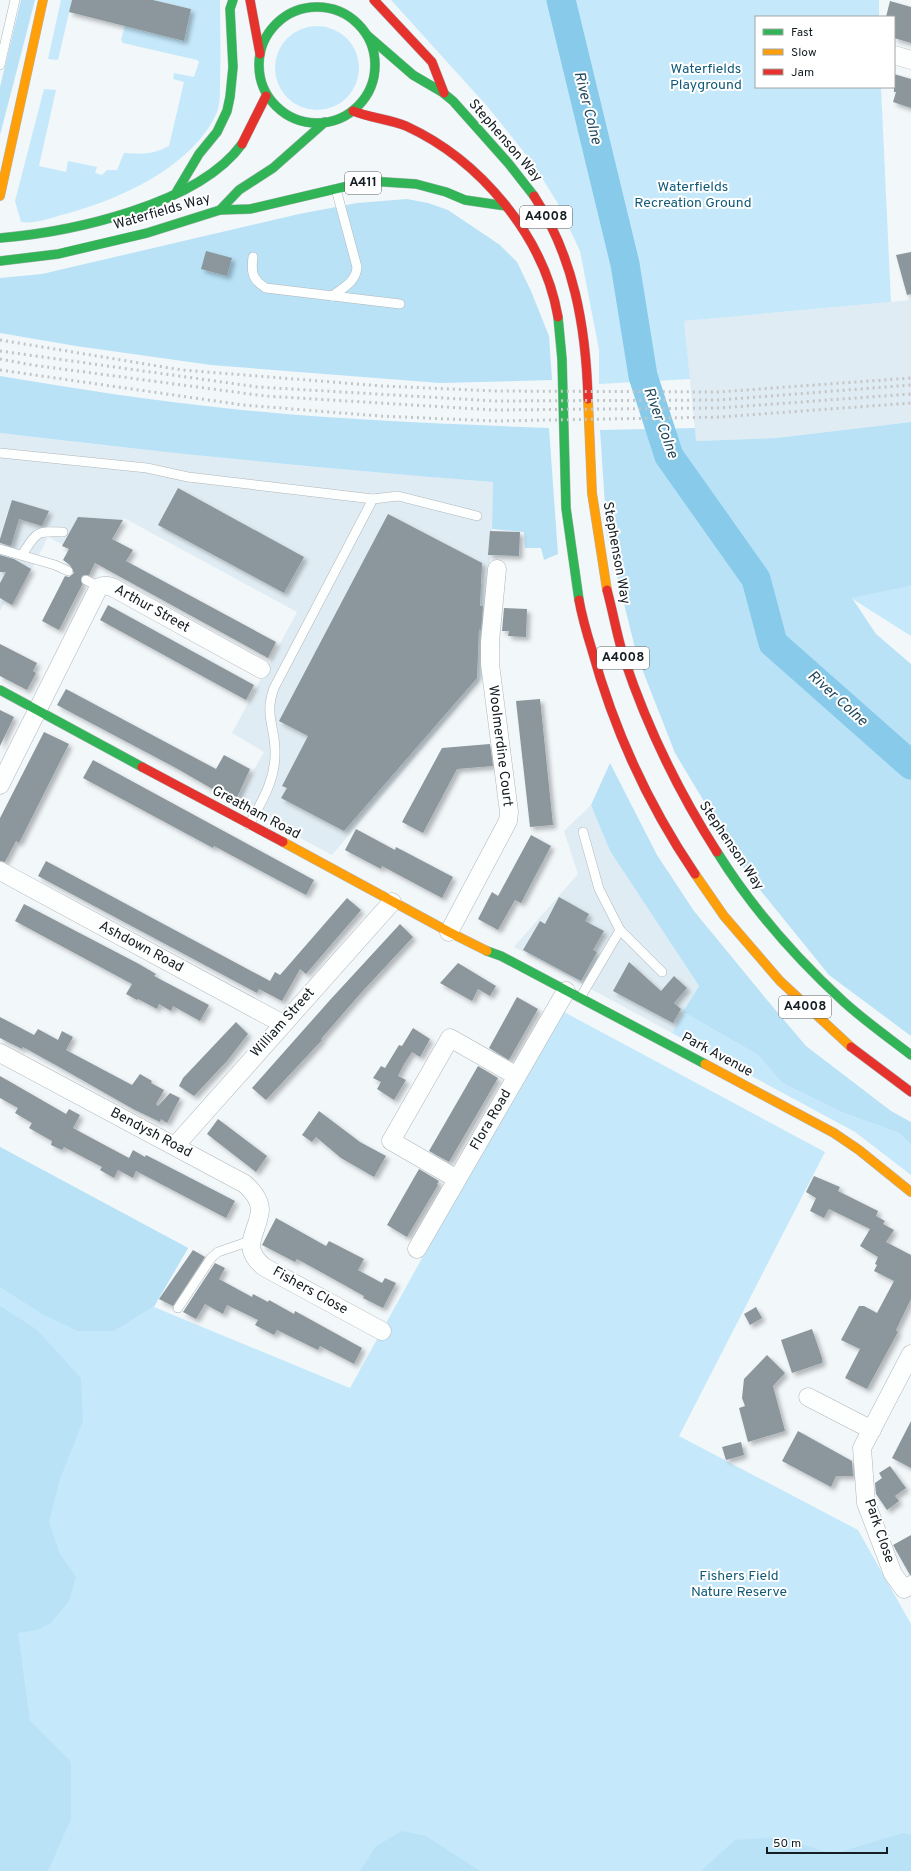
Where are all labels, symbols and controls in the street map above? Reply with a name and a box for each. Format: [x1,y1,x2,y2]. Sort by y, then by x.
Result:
legend [755,16,895,88]
text: Fast [791,25,813,41]
text: Slow [791,45,817,61]
park label: Waterfields Playground [670,61,742,94]
text: Jam [791,65,814,81]
water label: River Colne [569,70,605,147]
street label: Stephenson Way [465,96,545,186]
road number: A411 [345,172,381,194]
park label: Waterfields Recreation Ground [634,179,752,212]
street label: Waterfields Way [112,190,212,234]
road number: A4008 [520,206,572,228]
water label: River Colne [638,385,682,461]
street label: Stephenson Way [599,500,633,606]
street label: Arthur Street [111,581,193,637]
road number: A4008 [597,647,649,669]
water label: River Colne [803,667,871,731]
street label: Woolmerdine Court [484,684,516,808]
street label: Greatham Road [209,783,303,843]
street label: Stephenson Way [695,798,767,894]
street label: Ashdown Road [96,918,186,976]
street label: William Street [247,985,319,1061]
road number: A4008 [779,996,831,1018]
street label: Park Avenue [678,1029,756,1081]
street label: Flora Road [467,1087,515,1153]
street label: Bendysh Road [107,1104,195,1162]
street label: Fishers Close [269,1263,351,1319]
street label: Park Close [860,1497,898,1565]
park label: Fishers Field Nature Reserve [691,1568,787,1601]
scale bar [767,1829,887,1855]
text: 50 m [773,1836,801,1852]

